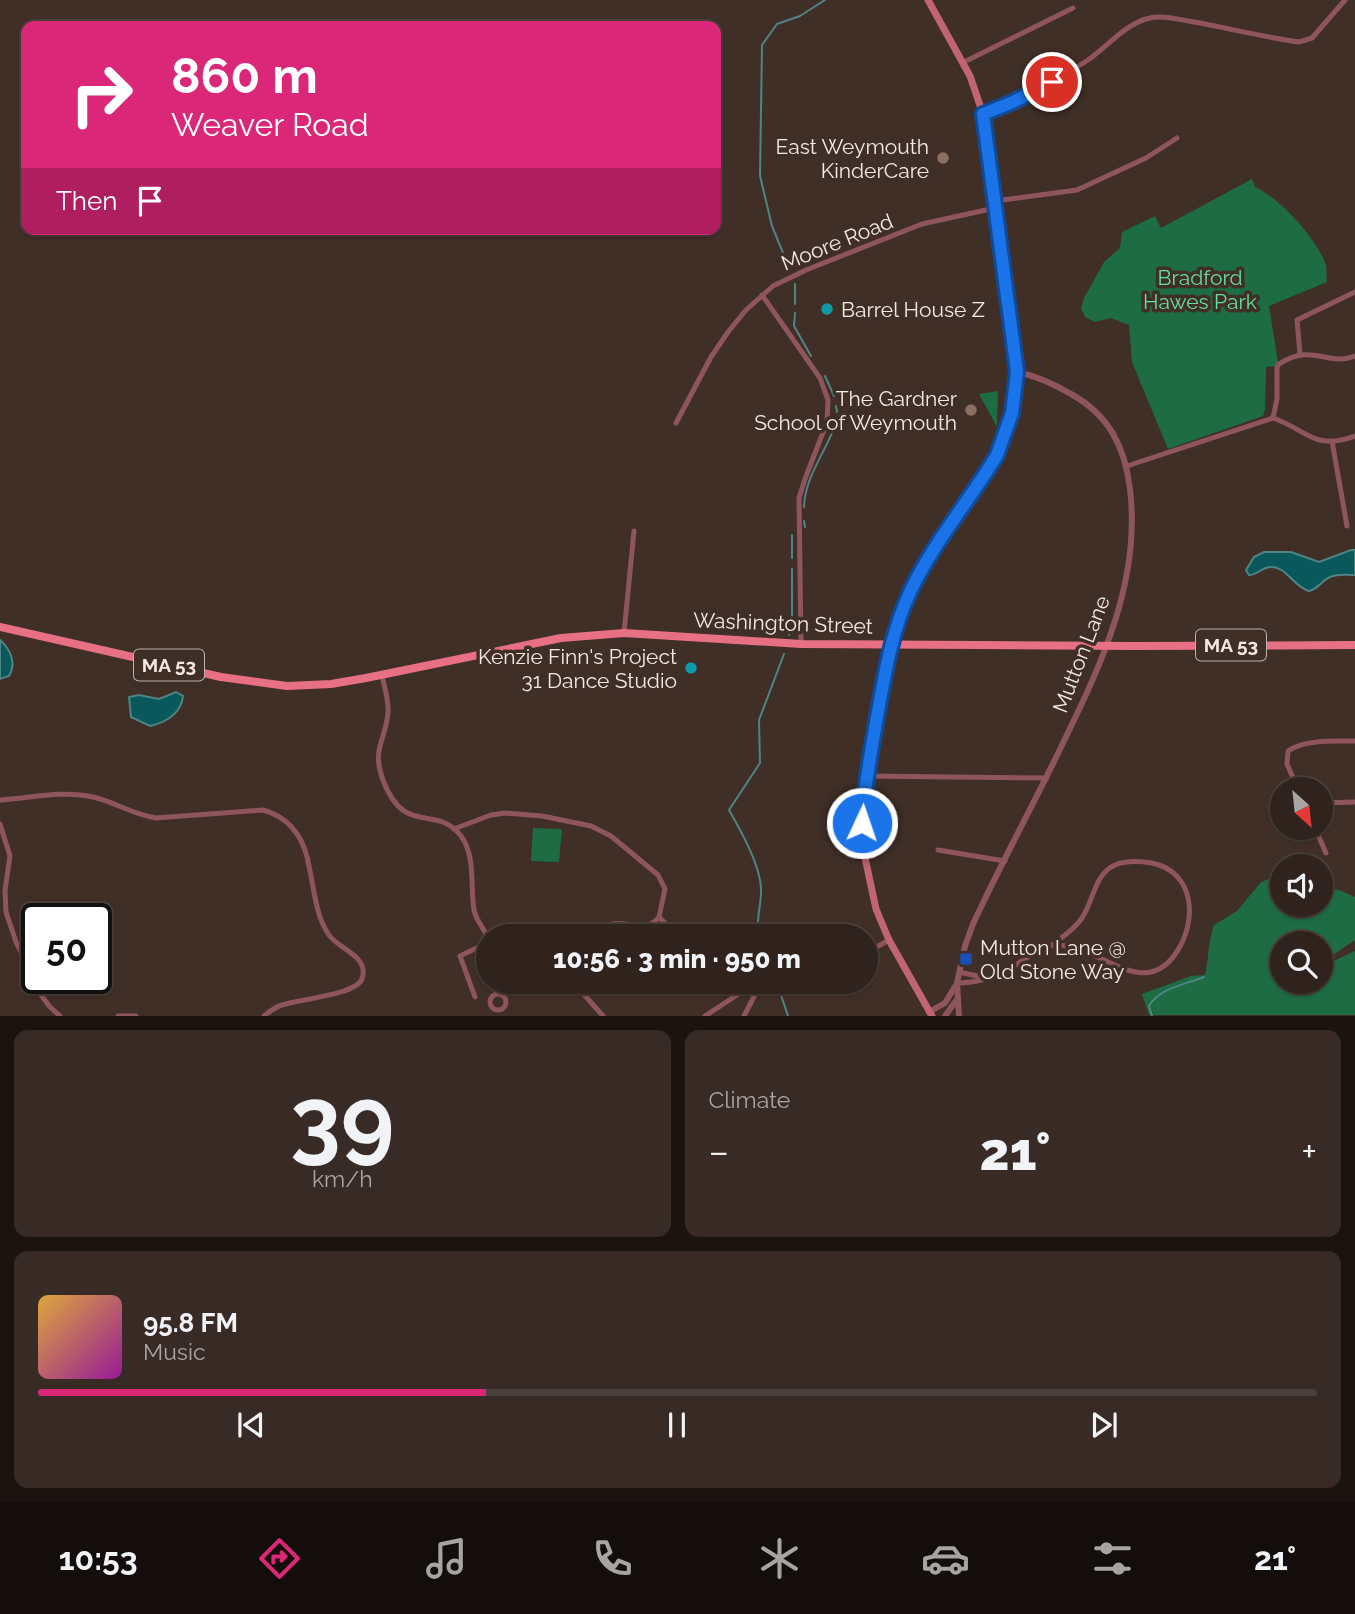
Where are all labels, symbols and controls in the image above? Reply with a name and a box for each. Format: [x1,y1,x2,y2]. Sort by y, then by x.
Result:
text: 860 m [171,47,318,104]
icon: right [56,49,147,140]
pin [1022,52,1082,112]
icon: arrive [1033,63,1071,101]
text: Weaver Road [171,106,369,143]
place label: East Weymouth KinderCare [776,134,929,183]
marker: East Weymouth KinderCare [935,150,951,166]
icon: arrive [131,182,169,220]
text: Then [56,186,117,216]
street label: Moore Road [777,208,897,276]
park label: Bradford Hawes Park [1143,265,1257,314]
place label: Barrel House Z [841,297,985,322]
marker: Barrel House Z [819,301,835,317]
place label: The Gardner School of Weymouth [754,386,958,435]
marker: The Gardner School of Weymouth [963,402,979,418]
street label: Mutton Lane [1047,592,1115,716]
street label: Washington Street [693,607,873,639]
road number: MA 53 [1196,630,1266,660]
place label: Kenzie Finn's Project 31 Dance Studio [478,644,677,693]
road number: MA 53 [134,650,204,680]
marker: Kenzie Finn's Project 31 Dance Studio [683,660,699,676]
north arrow [1270,777,1334,840]
map controls [1270,777,1333,994]
position arrow [825,786,899,860]
button: sound [1270,854,1333,917]
speed limit sign: 50 [21,903,112,994]
button: search [1270,931,1333,994]
place label: Mutton Lane @ Old Stone Way [980,935,1126,984]
text: 10:56 · 3 min · 950 m [553,944,801,974]
marker: Mutton Lane @ Old Stone Way [958,951,974,967]
text: 39 [290,1066,394,1173]
text: Climate [709,1086,790,1113]
text: 21° [980,1121,1051,1182]
text: − [709,1129,729,1174]
text: + [1301,1129,1317,1174]
text: km/h [312,1165,373,1192]
text: 95.8 FM [143,1308,238,1338]
text: Music [143,1338,206,1365]
icon: previous [232,1406,270,1444]
icon: pause [658,1406,696,1444]
icon: next [1085,1406,1123,1444]
icon: directions [255,1534,304,1583]
icon: music [422,1534,471,1583]
icon: phone [588,1534,637,1583]
icon: climate [755,1534,804,1583]
icon: car [921,1534,970,1583]
icon: filters [1088,1534,1137,1583]
text: 10:53 [59,1540,138,1577]
text: 21° [1254,1540,1296,1577]

